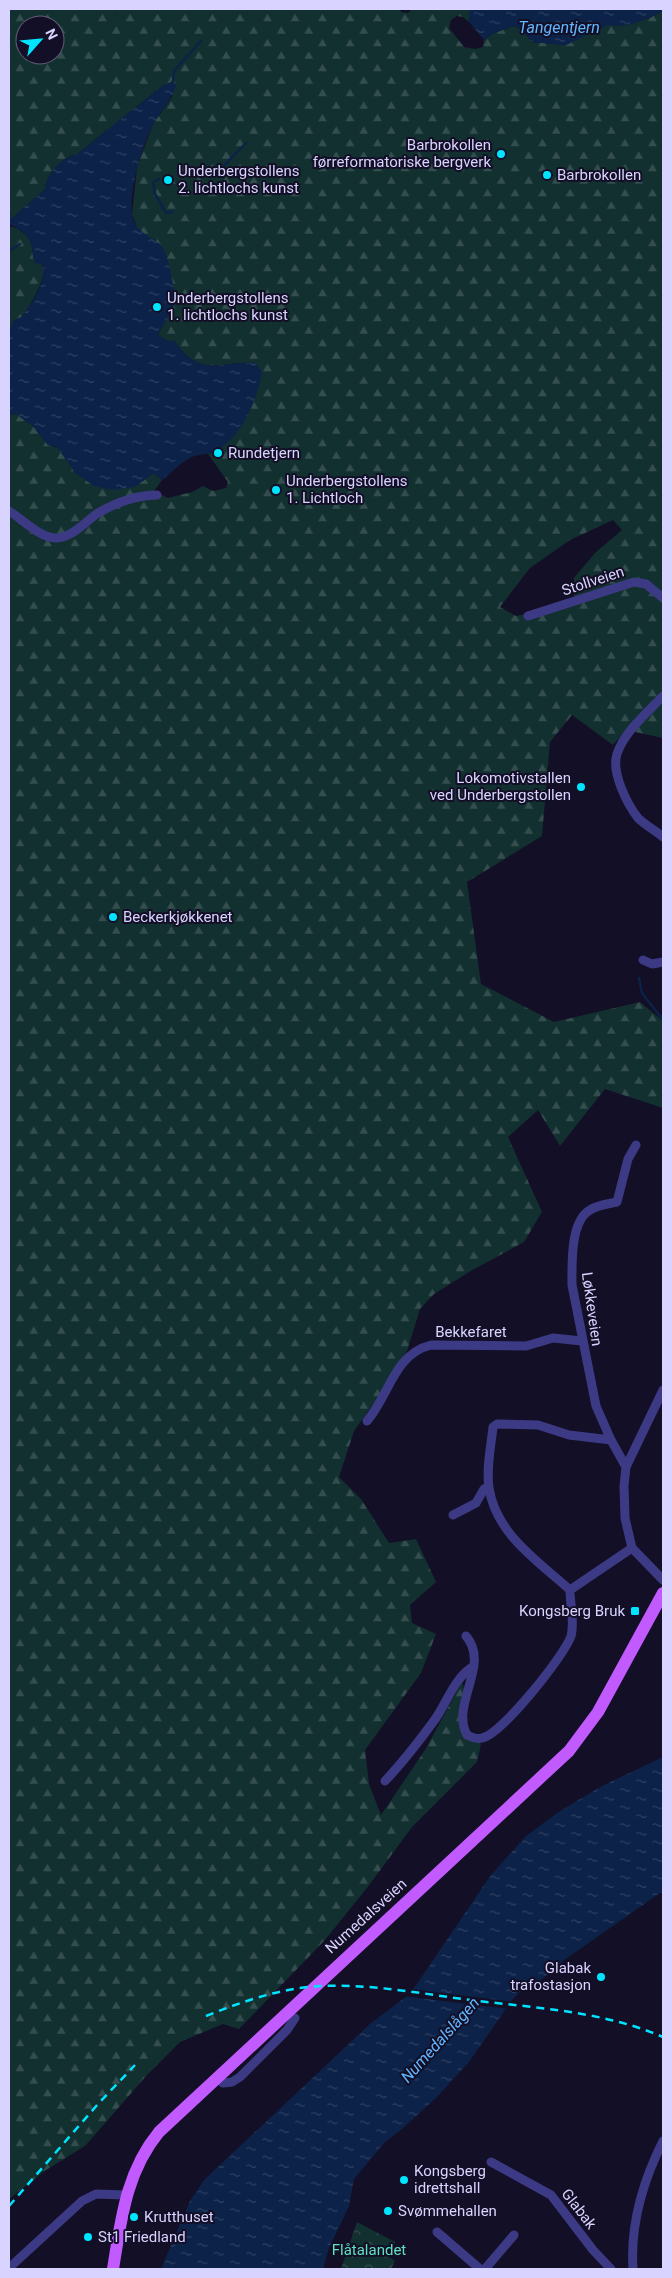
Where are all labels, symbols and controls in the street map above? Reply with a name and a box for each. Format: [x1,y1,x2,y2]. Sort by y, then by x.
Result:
north arrow [15,15,65,65]
water label: Tangentjern [518,18,600,37]
text: N [42,26,61,42]
place label: Barbrokollen førreformatoriske bergverk [313,136,491,171]
marker: Barbrokollen førreformatoriske bergverk [495,148,507,160]
place label: Underbergstollens 2. lichtlochs kunst [178,162,300,197]
place label: Barbrokollen [557,166,641,184]
marker: Barbrokollen [541,169,553,181]
marker: Underbergstollens 2. lichtlochs kunst [162,174,174,186]
place label: Underbergstollens 1. lichtlochs kunst [167,289,289,324]
marker: Underbergstollens 1. lichtlochs kunst [151,301,163,313]
place label: Rundetjern [228,444,300,462]
marker: Rundetjern [212,447,224,459]
place label: Underbergstollens 1. Lichtloch [286,472,408,507]
marker: Underbergstollens 1. Lichtloch [270,484,282,496]
street label: Stollveien [560,562,626,600]
place label: Lokomotivstallen ved Underbergstollen [430,769,571,804]
marker: Lokomotivstallen ved Underbergstollen [575,781,587,793]
place label: Beckerkjøkkenet [123,908,233,926]
marker: Beckerkjøkkenet [107,911,119,923]
street label: Løkkeveien [578,1271,606,1347]
street label: Bekkefaret [435,1323,507,1341]
place label: Kongsberg Bruk [519,1602,625,1620]
marker: Kongsberg Bruk [629,1605,641,1617]
street label: Numedalsveien [322,1875,410,1957]
place label: Glabak trafostasjon [510,1959,591,1994]
marker: Glabak trafostasjon [595,1971,607,1983]
water label: Numedalslågen [397,1993,483,2087]
place label: Kongsberg idrettshall [414,2162,486,2197]
marker: Kongsberg idrettshall [398,2174,410,2186]
street label: Glabak [558,2185,601,2233]
place label: Svømmehallen [398,2202,497,2220]
marker: Svømmehallen [382,2205,394,2217]
place label: Krutthuset [144,2208,214,2226]
marker: Krutthuset [128,2211,140,2223]
place label: St1 Friedland [98,2228,186,2246]
marker: St1 Friedland [82,2231,94,2243]
park label: Flåtalandet [332,2241,406,2259]

